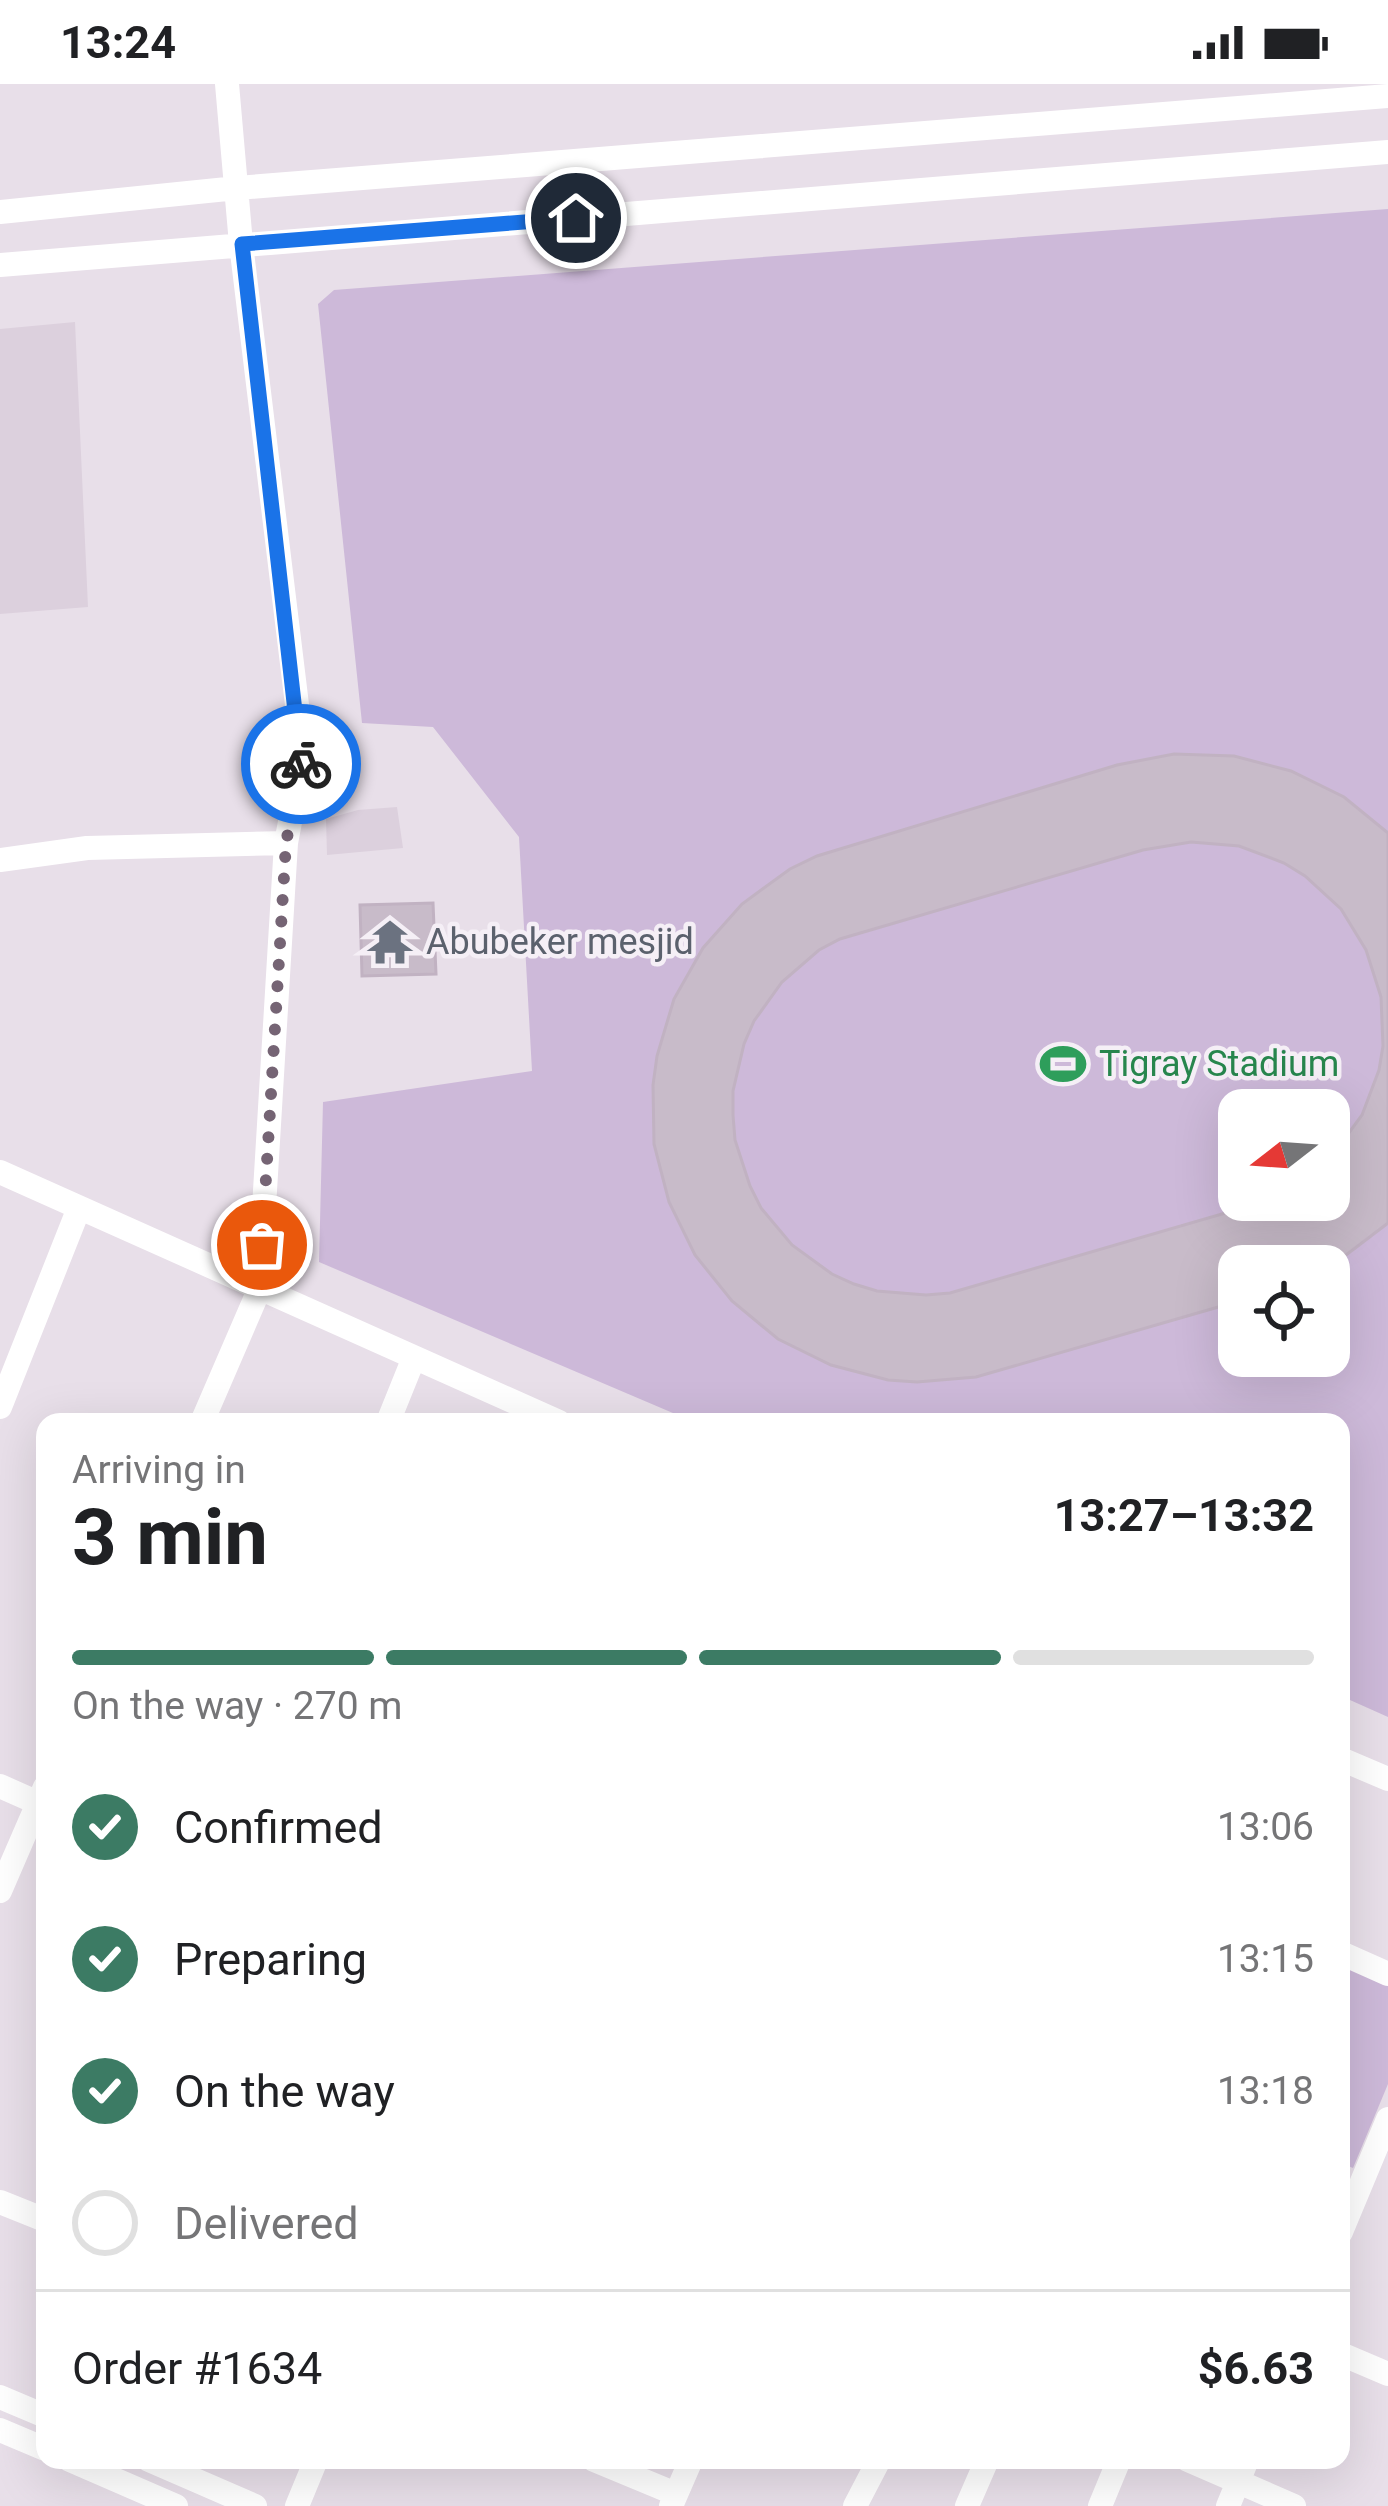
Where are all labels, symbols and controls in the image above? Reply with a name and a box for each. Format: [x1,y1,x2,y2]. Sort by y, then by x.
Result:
text: 13:24 [60,16,176,69]
pin [525,167,627,269]
icon: home [543,185,609,251]
courier [241,704,361,824]
icon: bike [268,731,334,797]
temple icon: Abubeker mesjid [365,917,415,967]
place label: Abubeker mesjid [426,921,694,963]
sports icon: Tigray Stadium [1038,1039,1088,1089]
place label: Tigray Stadium [1099,1043,1339,1085]
north arrow [1218,1089,1350,1221]
map controls [1218,1089,1350,1377]
pin [211,1194,313,1296]
icon: bag [229,1212,295,1278]
button: locate [1218,1245,1350,1377]
text: Arriving in [72,1447,246,1493]
text: 13:27–13:32 [1054,1489,1314,1542]
text: 3 min [72,1492,268,1583]
text: On the way · 270 m [72,1683,403,1729]
icon: check [72,1794,138,1860]
text: Confirmed [174,1801,383,1854]
text: 13:06 [1217,1804,1314,1850]
icon: check [72,1926,138,1992]
text: Preparing [174,1933,367,1986]
text: 13:15 [1217,1936,1314,1982]
icon: check [72,2058,138,2124]
text: On the way [174,2065,395,2118]
text: 13:18 [1217,2068,1314,2114]
text: Delivered [174,2197,359,2250]
text: Order #1634 [72,2342,322,2395]
text: $6.63 [1198,2342,1314,2395]

